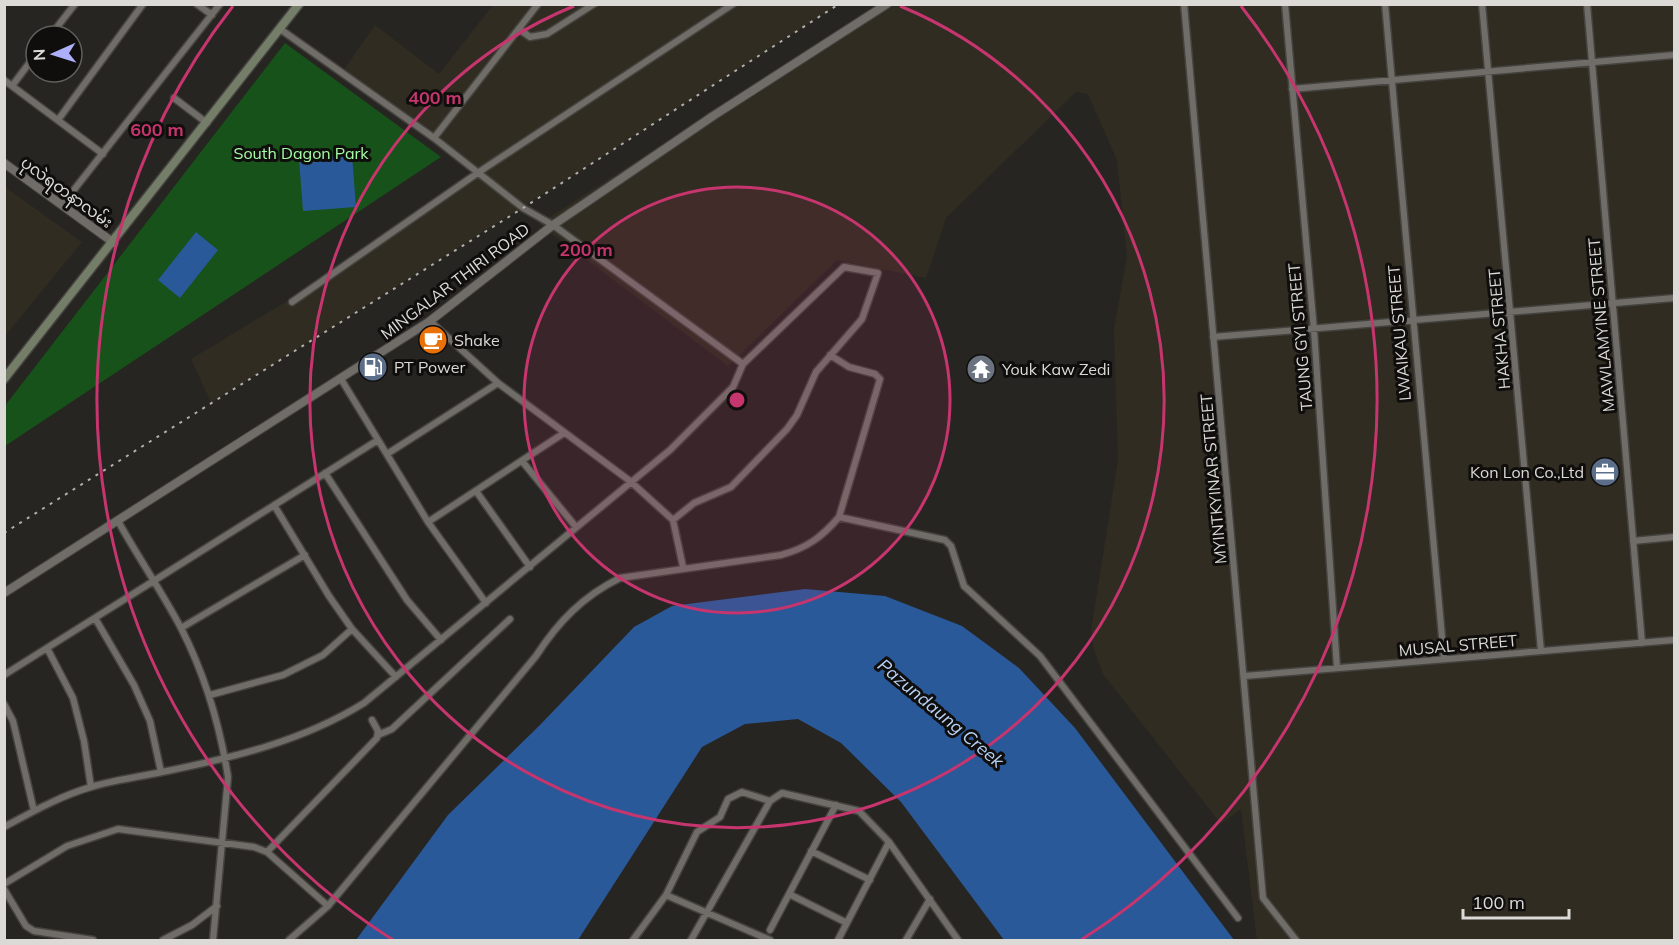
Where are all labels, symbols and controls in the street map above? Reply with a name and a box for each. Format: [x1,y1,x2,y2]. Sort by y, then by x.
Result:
north arrow [24,24,84,84]
text: N [29,48,49,61]
text: 400 m [408,86,462,109]
text: 600 m [130,118,184,141]
park label: South Dagon Park [233,143,369,163]
street label: ပုလဲရတနာလမ်း [14,151,117,236]
street label: MINGALAR THIRI ROAD [377,219,533,343]
street label: MAWLAMYINE STREET [1583,237,1619,413]
text: 200 m [559,238,613,261]
street label: TAUNG GYI STREET [1284,262,1316,412]
street label: LWAIKAU STREET [1383,264,1415,402]
street label: HAKHA STREET [1484,267,1514,390]
cafe icon: Shake [417,324,449,356]
place label: Shake [454,330,500,350]
fuel station icon: PT Power [357,351,389,383]
temple icon: Youk Kaw Zedi [965,353,997,385]
place label: PT Power [394,357,466,377]
place label: Youk Kaw Zedi [1001,359,1110,379]
centre of rings [727,390,747,410]
street label: MYINTKYINAR STREET [1196,393,1230,565]
office icon: Kon Lon Co.,Ltd [1589,456,1621,488]
place label: Kon Lon Co.,Ltd [1470,462,1584,482]
street label: MUSAL STREET [1398,630,1518,660]
water label: Pazundaung Creek [873,653,1009,773]
scale bar [1463,882,1570,920]
text: 100 m [1472,891,1525,914]

